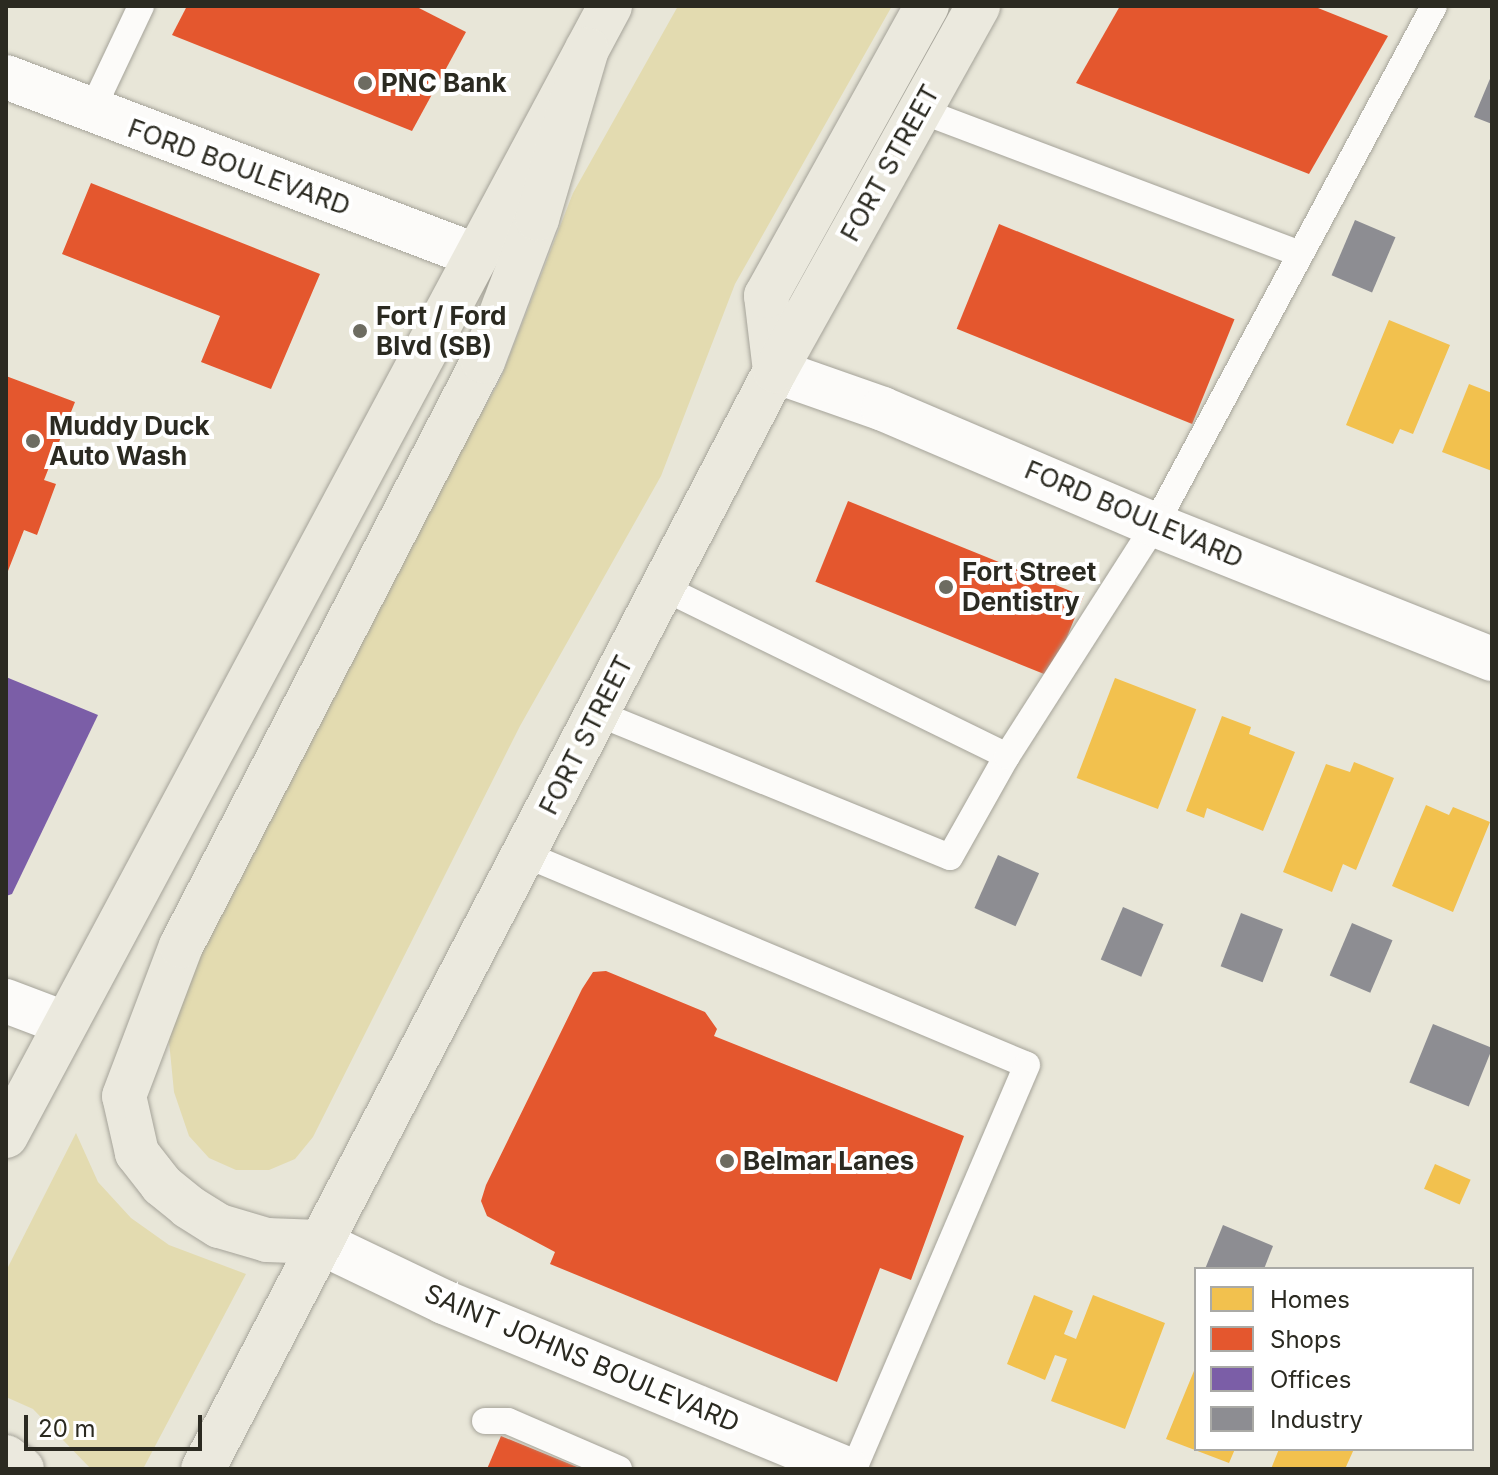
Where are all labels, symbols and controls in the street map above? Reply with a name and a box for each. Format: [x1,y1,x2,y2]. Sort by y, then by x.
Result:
place label: PNC Bank [381,67,507,99]
marker: PNC Bank [356,74,374,92]
street label: FORT STREET [834,79,946,247]
street label: FORD BOULEVARD [124,112,354,222]
place label: Fort / Ford Blvd (SB) [376,300,506,362]
marker: Fort / Ford Blvd (SB) [351,322,369,340]
place label: Muddy Duck Auto Wash [49,410,210,472]
marker: Muddy Duck Auto Wash [24,432,42,450]
street label: FORD BOULEVARD [1020,454,1248,574]
place label: Fort Street Dentistry [962,556,1096,618]
marker: Fort Street Dentistry [937,578,955,596]
street label: FORT STREET [533,650,639,820]
place label: Belmar Lanes [743,1145,914,1177]
marker: Belmar Lanes [718,1152,736,1170]
legend [1194,1267,1474,1451]
street label: SAINT JOHNS BOULEVARD [420,1277,744,1439]
text: Homes [1270,1285,1350,1314]
text: Shops [1270,1325,1341,1354]
text: Offices [1270,1365,1351,1394]
scale bar [28,1399,206,1449]
text: Industry [1270,1405,1363,1434]
text: 20 m [38,1414,96,1443]

